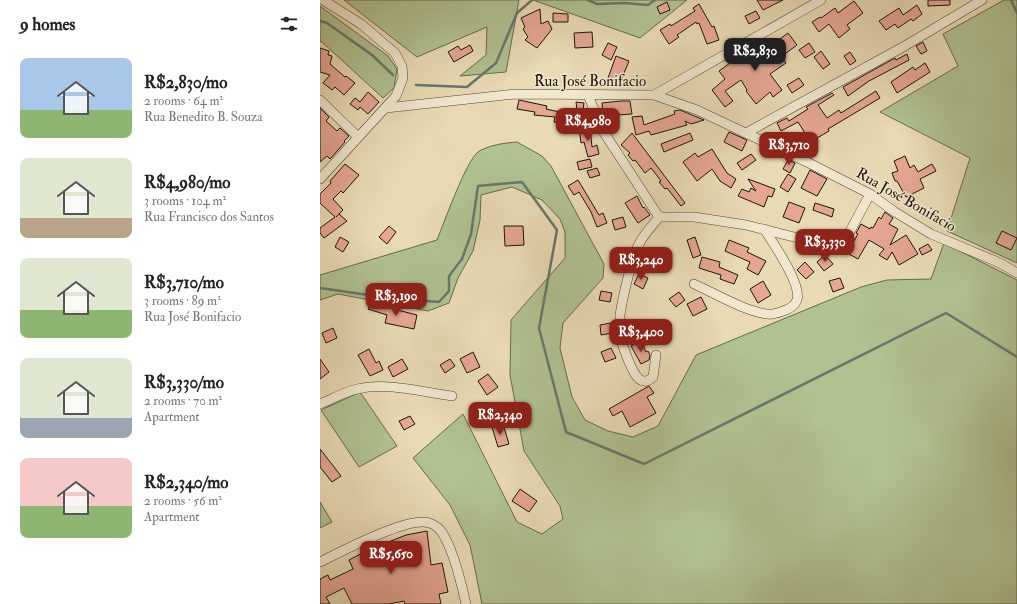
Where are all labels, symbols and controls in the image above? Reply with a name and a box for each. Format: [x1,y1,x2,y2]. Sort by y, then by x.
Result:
icon: filters [278,13,300,35]
text: 9 homes [20,14,75,35]
pin: R$2,830 [718,38,792,72]
text: R$2,830 [733,43,777,59]
text: R$2,830/mo [144,72,227,93]
street label: Rua José Bonifacio [534,72,646,92]
icon: home [52,74,100,122]
text: 2 rooms · 64 m² [144,93,223,109]
pin: R$4,980 [551,108,625,142]
text: Rua Benedito B. Souza [144,109,263,125]
text: R$4,980 [565,113,611,129]
pin: R$3,710 [752,132,826,166]
text: R$3,710 [768,137,810,153]
street label: Rua José Bonifacio [852,164,959,237]
text: R$4,980/mo [144,172,230,193]
icon: home [52,174,100,222]
text: 3 rooms · 104 m² [144,193,226,209]
text: Rua Francisco dos Santos [144,209,274,225]
pin: R$3,330 [788,229,862,263]
text: R$3,330 [804,234,846,250]
pin: R$3,240 [604,247,678,281]
text: R$3,240 [618,252,664,268]
text: R$3,710/mo [144,272,224,293]
icon: home [52,274,100,322]
pin: R$3,190 [359,283,433,317]
text: R$3,190 [375,288,417,304]
text: 3 rooms · 89 m² [144,293,221,309]
text: Rua José Bonifacio [144,309,241,325]
pin: R$3,400 [604,319,678,353]
text: R$3,400 [618,324,664,340]
text: R$3,330/mo [144,372,224,393]
icon: home [52,374,100,422]
text: 2 rooms · 70 m² [144,393,222,409]
pin: R$2,340 [463,402,537,436]
text: R$2,340 [478,407,522,423]
text: Apartment [144,409,200,425]
text: R$2,340/mo [144,472,229,493]
icon: home [52,474,100,522]
text: 2 rooms · 56 m² [144,493,222,509]
text: Apartment [144,509,200,525]
pin: R$5,650 [354,541,428,575]
text: R$5,650 [369,546,413,562]

